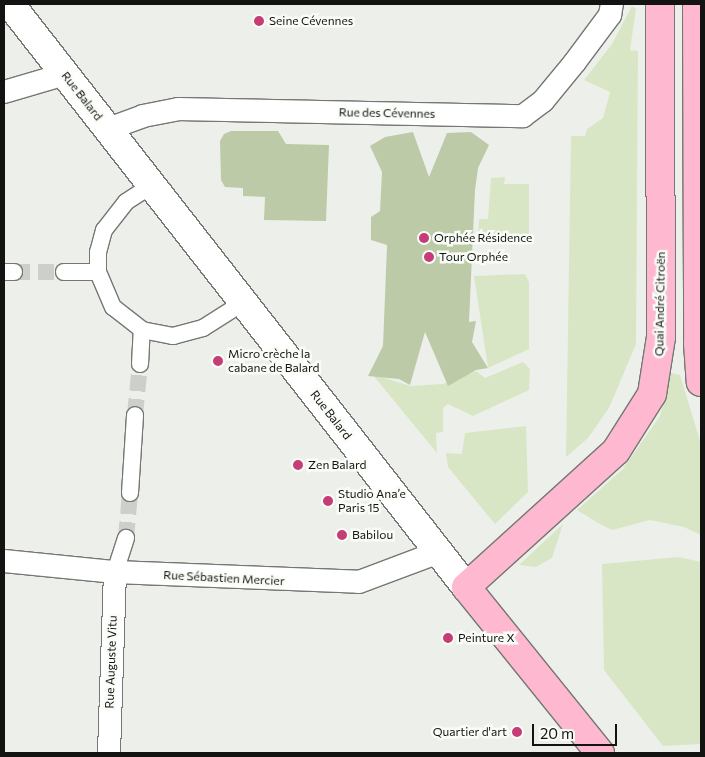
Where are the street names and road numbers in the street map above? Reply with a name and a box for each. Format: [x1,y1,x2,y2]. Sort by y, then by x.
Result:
street label: Rue Balard [58,69,106,123]
street label: Rue des Cévennes [339,105,435,121]
street label: Quai André Citroën [652,252,668,356]
street label: Rue Balard [307,388,355,442]
street label: Rue Sébastien Mercier [163,568,285,588]
street label: Rue Auguste Vitu [102,615,120,709]

